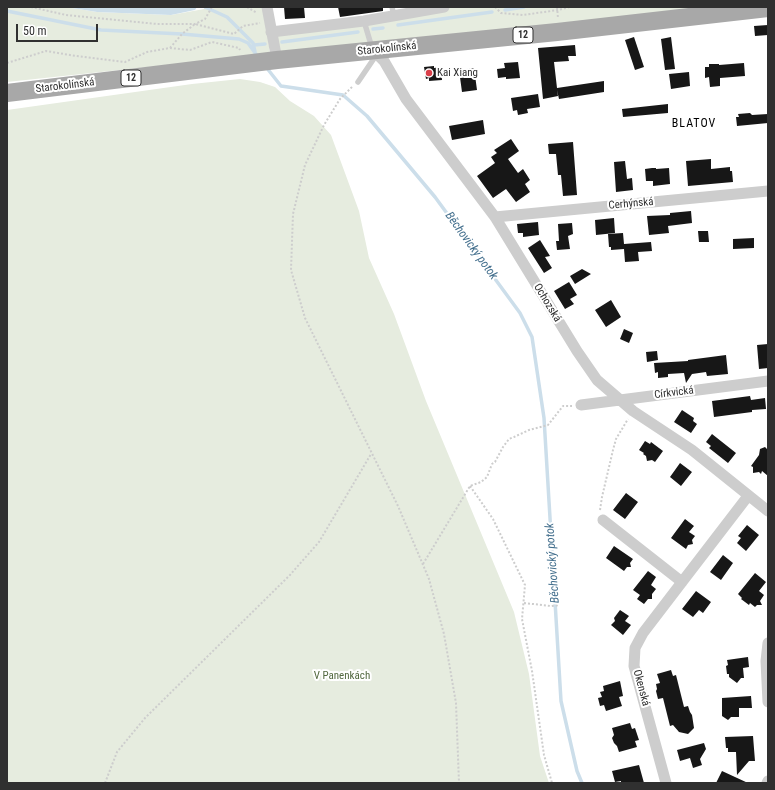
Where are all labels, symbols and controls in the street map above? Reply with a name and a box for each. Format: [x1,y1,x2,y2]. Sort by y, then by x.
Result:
scale bar [18,16,100,42]
text: 50 m [23,24,47,38]
road number: 12 [513,27,533,43]
street label: Starokolínská [357,39,417,59]
place label: Kai Xiang [437,66,478,80]
marker: Kai Xiang [424,68,434,78]
road number: 12 [121,70,141,86]
street label: Starokolínská [35,76,95,96]
district label: BLATOV [672,117,716,131]
street label: Cerhýnská [608,195,654,213]
water label: Běchovický potok [442,209,500,283]
street label: Ochozská [530,281,564,325]
street label: Církvická [654,384,694,402]
water label: Běchovický potok [543,522,563,604]
street label: Okenská [630,668,652,708]
park label: V Panenkách [314,669,370,683]

